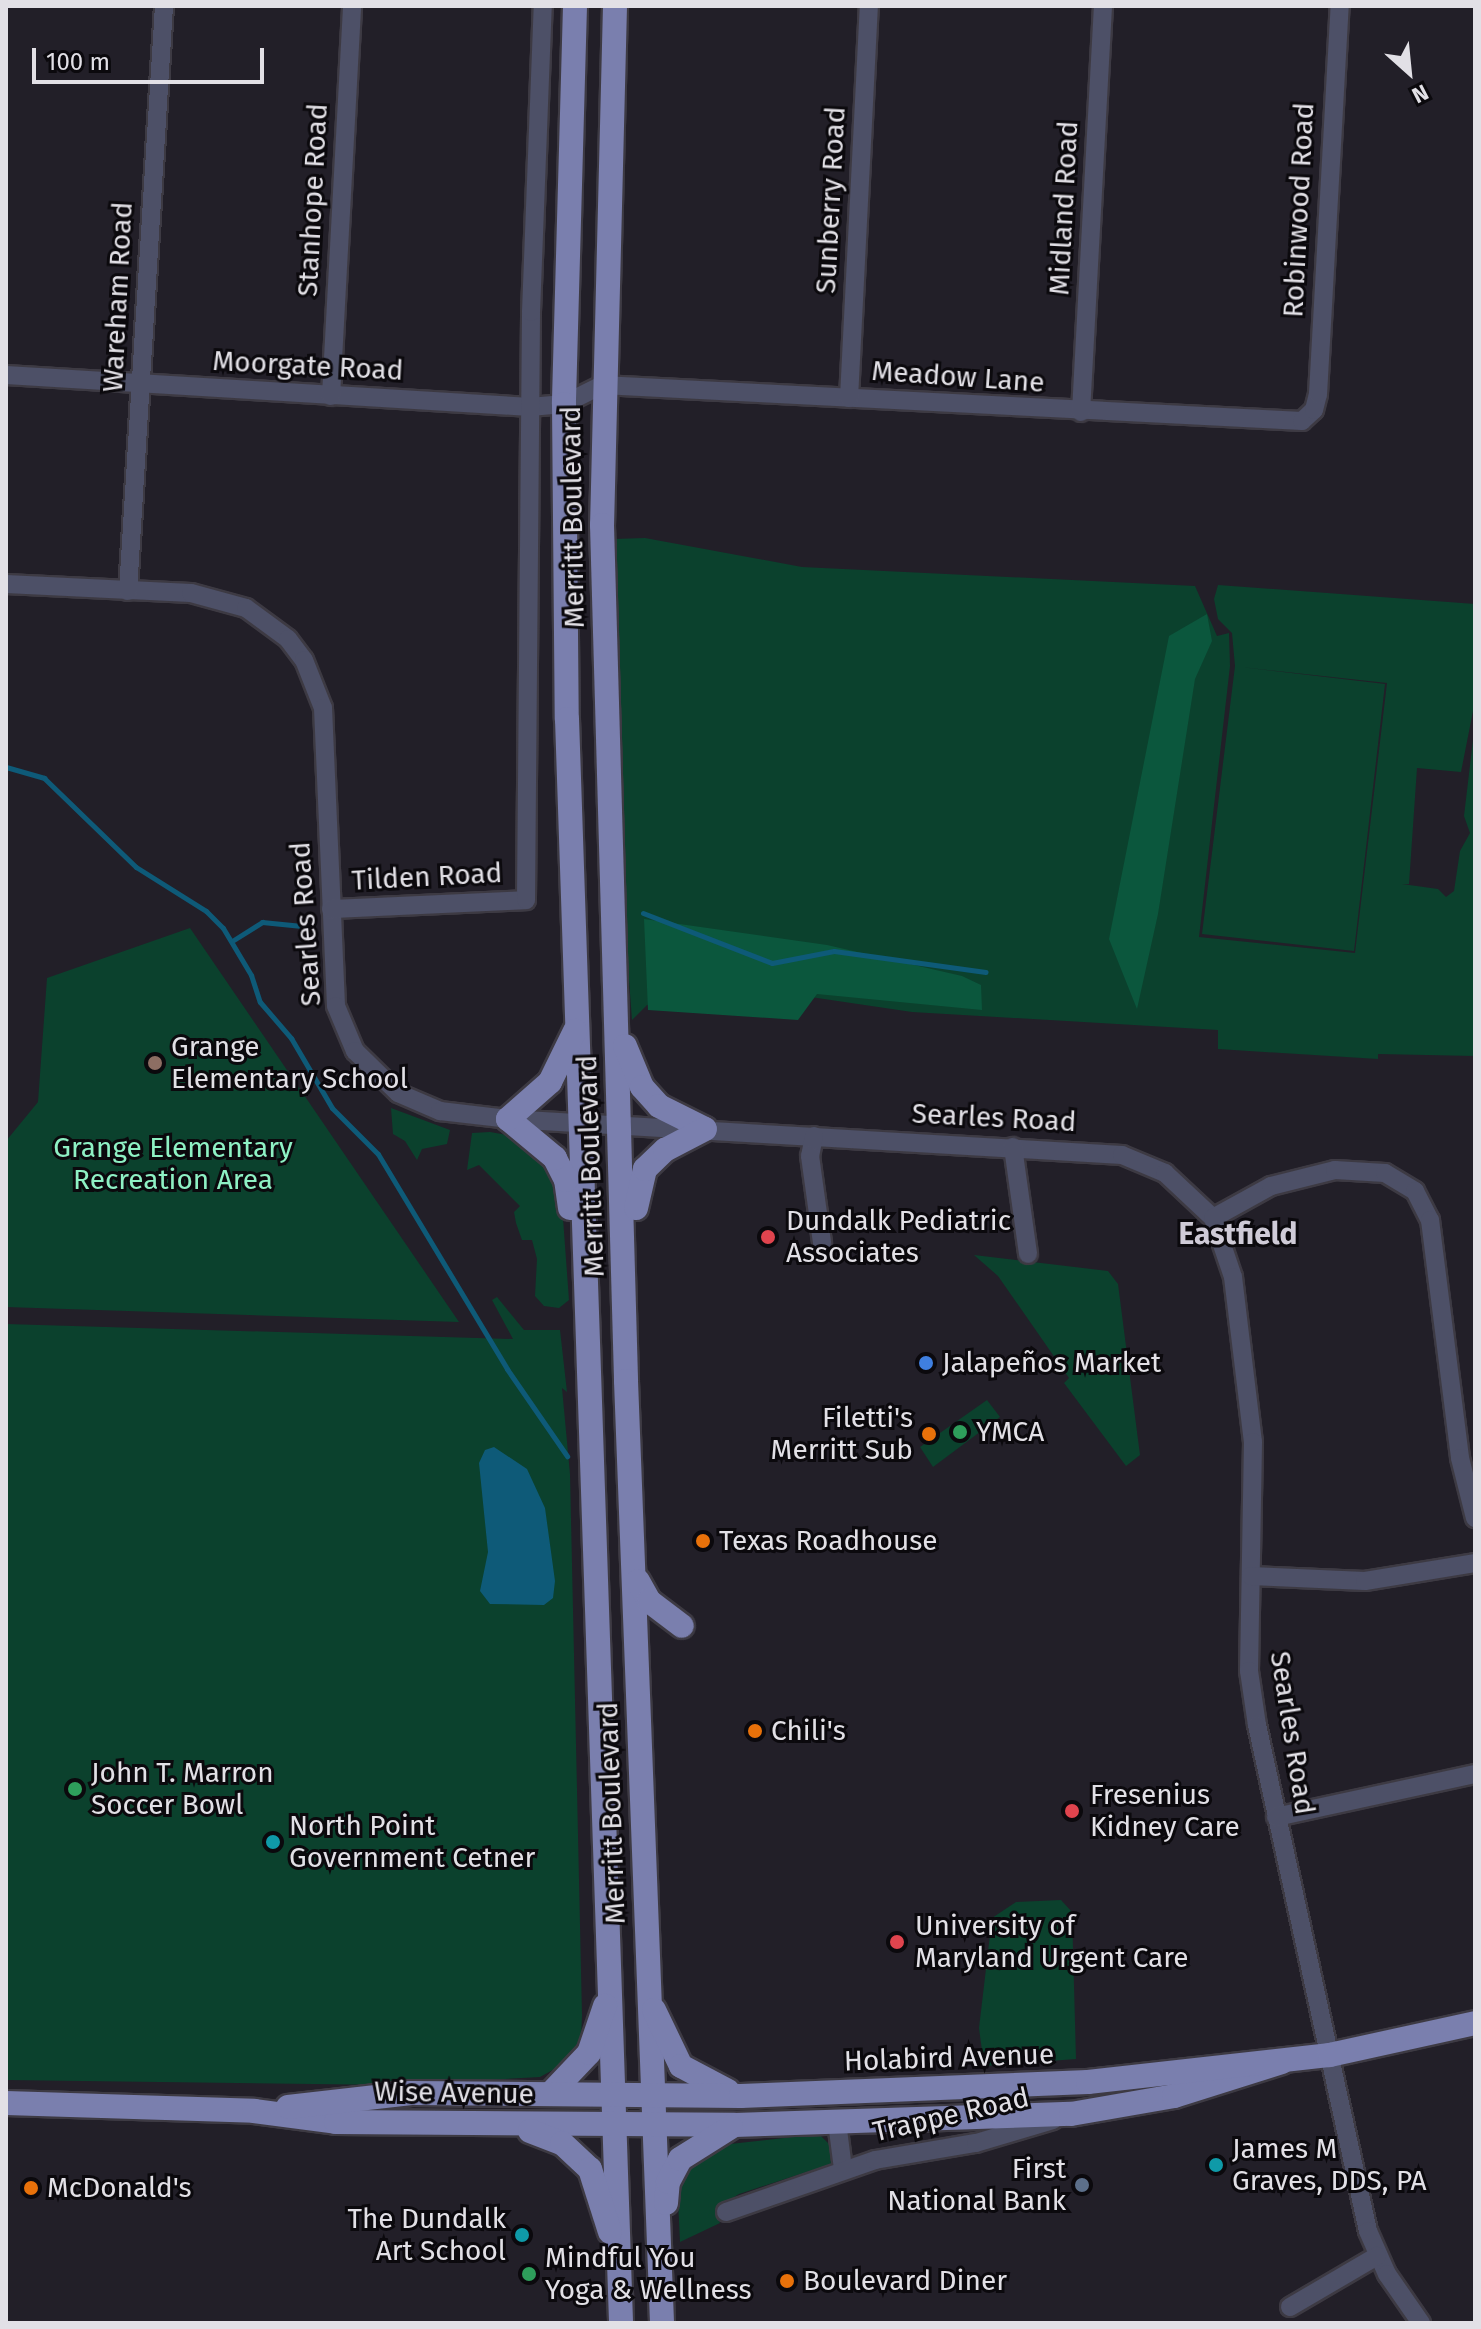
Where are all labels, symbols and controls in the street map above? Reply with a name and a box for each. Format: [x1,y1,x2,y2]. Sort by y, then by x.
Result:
scale bar [36,32,268,82]
north arrow [1369,32,1449,112]
text: 100 m [46,48,110,76]
text: N [1407,78,1433,109]
street label: Robinwood Road [1277,102,1321,318]
street label: Stanhope Road [291,103,335,297]
street label: Sunberry Road [809,106,853,294]
street label: Midland Road [1043,120,1085,296]
street label: Wareham Road [96,201,140,393]
street label: Moorgate Road [212,344,404,388]
street label: Meadow Lane [870,354,1046,400]
street label: Merritt Boulevard [554,406,592,628]
street label: Searles Road [283,841,329,1007]
street label: Tilden Road [351,856,503,898]
place label: Grange Elementary School [171,1030,408,1096]
marker: Grange Elementary School [146,1054,164,1072]
street label: Merritt Boulevard [570,1054,612,1278]
street label: Searles Road [911,1097,1077,1139]
park label: Grange Elementary Recreation Area [53,1131,293,1197]
place label: Dundalk Pediatric Associates [786,1204,1011,1270]
district label: Eastfield [1179,1216,1297,1252]
marker: Dundalk Pediatric Associates [757,1226,779,1248]
place label: Jalapeños Market [942,1346,1161,1380]
marker: Jalapeños Market [917,1354,935,1372]
place label: Filetti's Merritt Sub [771,1401,913,1467]
place label: YMCA [976,1415,1044,1449]
marker: YMCA [951,1423,969,1441]
marker: Filetti's Merritt Sub [920,1425,938,1443]
place label: Texas Roadhouse [719,1524,938,1558]
marker: Texas Roadhouse [694,1532,712,1550]
street label: Searles Road [1263,1649,1321,1817]
street label: Merritt Boulevard [591,1701,633,1925]
place label: Chili's [771,1714,846,1748]
marker: Chili's [746,1722,764,1740]
place label: John T. Marron Soccer Bowl [91,1756,274,1822]
place label: Fresenius Kidney Care [1090,1778,1240,1844]
marker: John T. Marron Soccer Bowl [66,1780,84,1798]
marker: Fresenius Kidney Care [1061,1800,1083,1822]
place label: North Point Government Cetner [289,1809,535,1875]
marker: North Point Government Cetner [264,1833,282,1851]
place label: University of Maryland Urgent Care [915,1909,1189,1975]
marker: University of Maryland Urgent Care [886,1931,908,1953]
street label: Holabird Avenue [843,2038,1055,2078]
street label: Wise Avenue [374,2075,534,2111]
street label: Trappe Road [870,2081,1032,2149]
place label: James M Graves, DDS, PA [1232,2132,1427,2198]
place label: First National Bank [887,2152,1066,2218]
marker: James M Graves, DDS, PA [1207,2156,1225,2174]
place label: McDonald's [47,2171,192,2205]
marker: First National Bank [1073,2176,1091,2194]
marker: McDonald's [22,2179,40,2197]
place label: The Dundalk Art School [347,2202,506,2268]
marker: The Dundalk Art School [513,2226,531,2244]
place label: Mindful You Yoga & Wellness [545,2241,752,2307]
place label: Boulevard Diner [803,2264,1007,2298]
marker: Mindful You Yoga & Wellness [520,2265,538,2283]
marker: Boulevard Diner [778,2272,796,2290]

